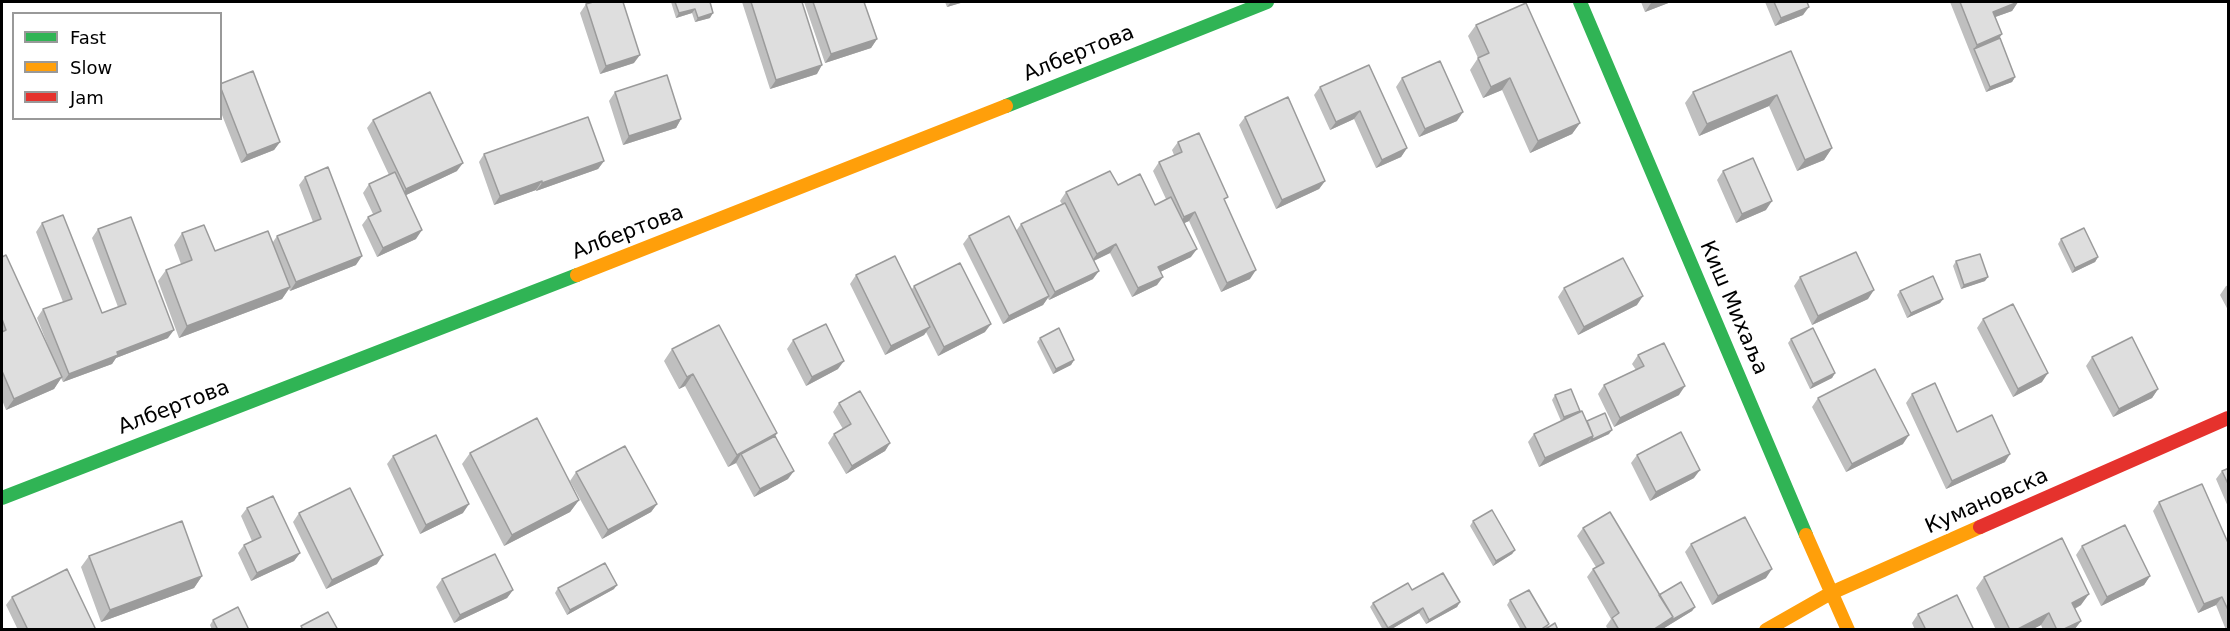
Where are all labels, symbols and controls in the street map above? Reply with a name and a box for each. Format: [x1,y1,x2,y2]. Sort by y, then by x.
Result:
legend [12,12,222,120]
street label: Албертова [1020,20,1138,88]
text: Fast [70,27,106,48]
text: Slow [70,57,112,78]
text: Jam [70,87,104,108]
street label: Албертова [569,200,687,266]
street label: Киш Михаља [1693,237,1773,379]
street label: Албертова [115,375,233,441]
street label: Кумановска [1922,464,2052,540]

